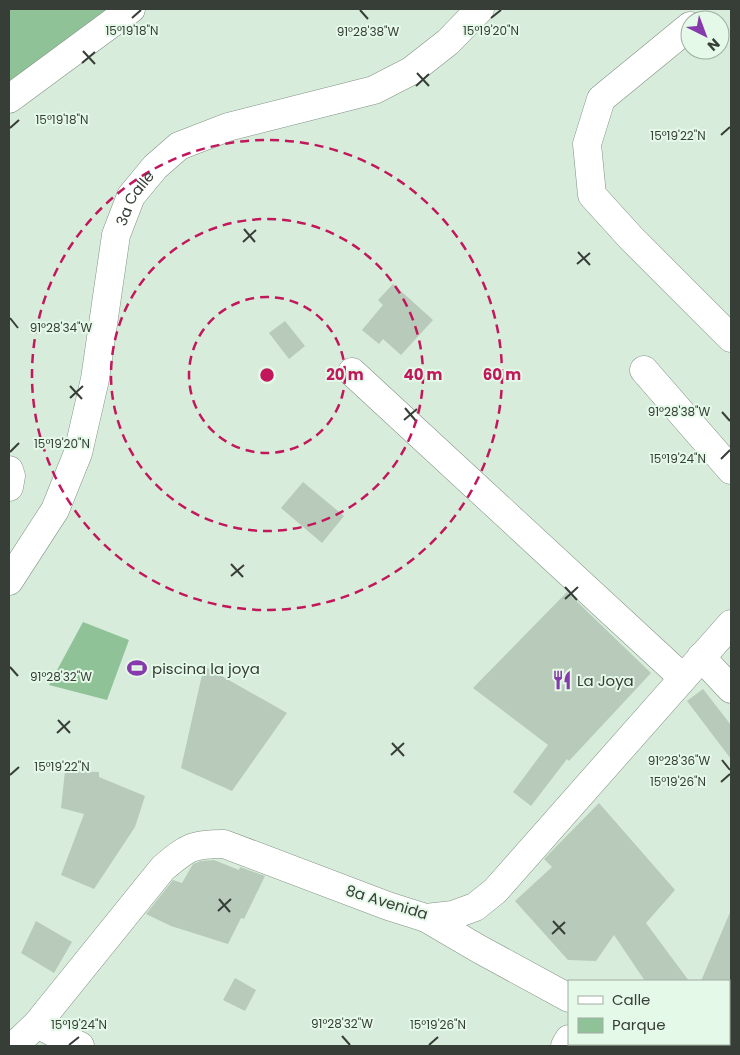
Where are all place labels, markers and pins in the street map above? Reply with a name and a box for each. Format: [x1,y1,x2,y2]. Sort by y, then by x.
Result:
centre of rings [258,366,276,384]
sports icon: piscina la joya [126,657,148,679]
place label: piscina la joya [152,658,260,679]
restaurant icon: La Joya [551,669,573,691]
place label: La Joya [577,670,634,691]

